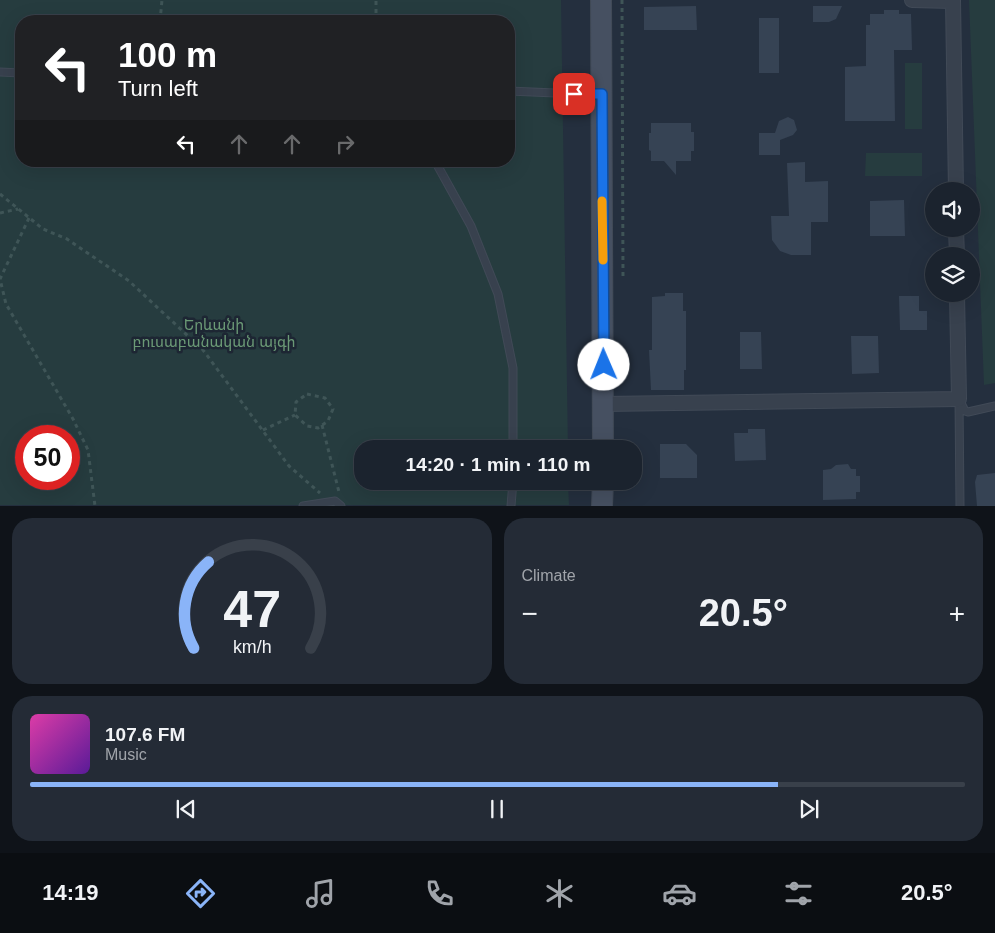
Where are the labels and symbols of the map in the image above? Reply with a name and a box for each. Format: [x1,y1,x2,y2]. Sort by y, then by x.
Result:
pin [553,73,595,115]
park label: Երևանի բուսաբանական այգի [132,316,296,351]
position arrow [577,338,629,390]
speed limit sign: 50 [15,425,80,490]

